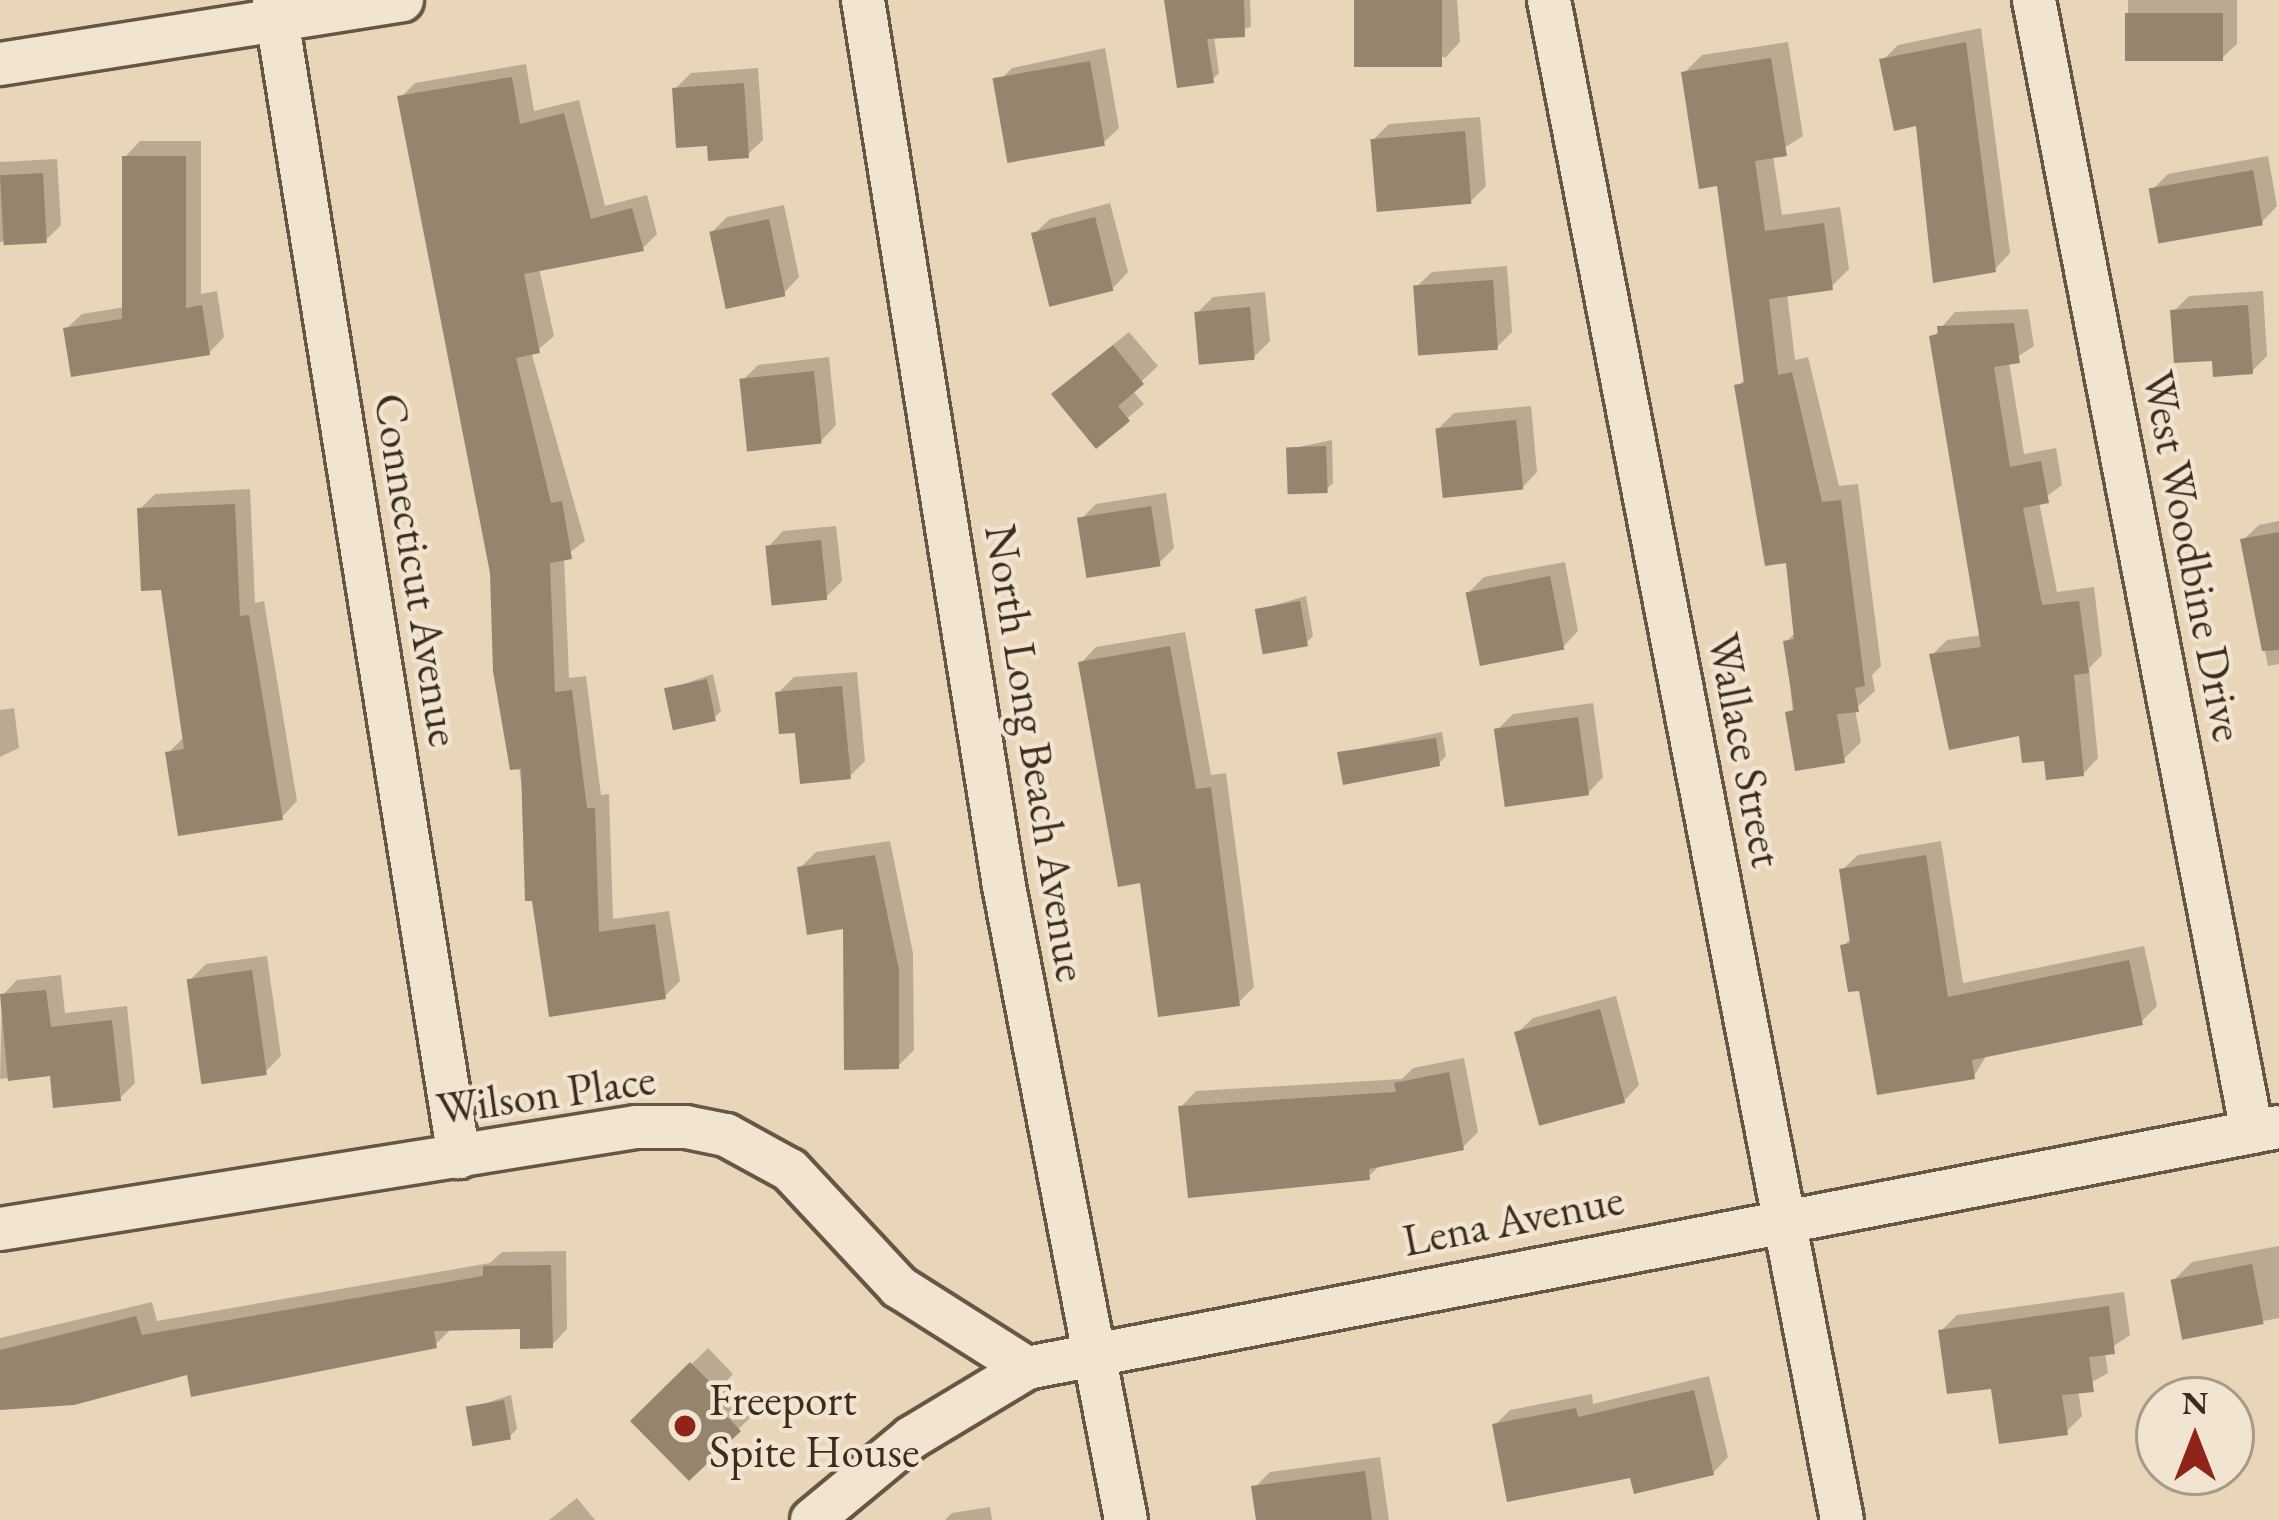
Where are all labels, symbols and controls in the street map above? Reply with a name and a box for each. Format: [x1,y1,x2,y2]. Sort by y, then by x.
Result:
street label: West Woodbine Drive [2131,366,2255,746]
street label: Connecticut Avenue [362,390,472,750]
street label: North Long Beach Avenue [973,521,1099,985]
street label: Wallace Street [1696,628,1794,872]
street label: Wilson Place [433,1052,659,1136]
street label: Lena Avenue [1398,1172,1628,1268]
place label: Freeport Spite House [709,1373,920,1479]
north arrow [2135,1376,2255,1496]
text: N [2182,1381,2208,1424]
marker: Freeport Spite House [672,1413,698,1439]

